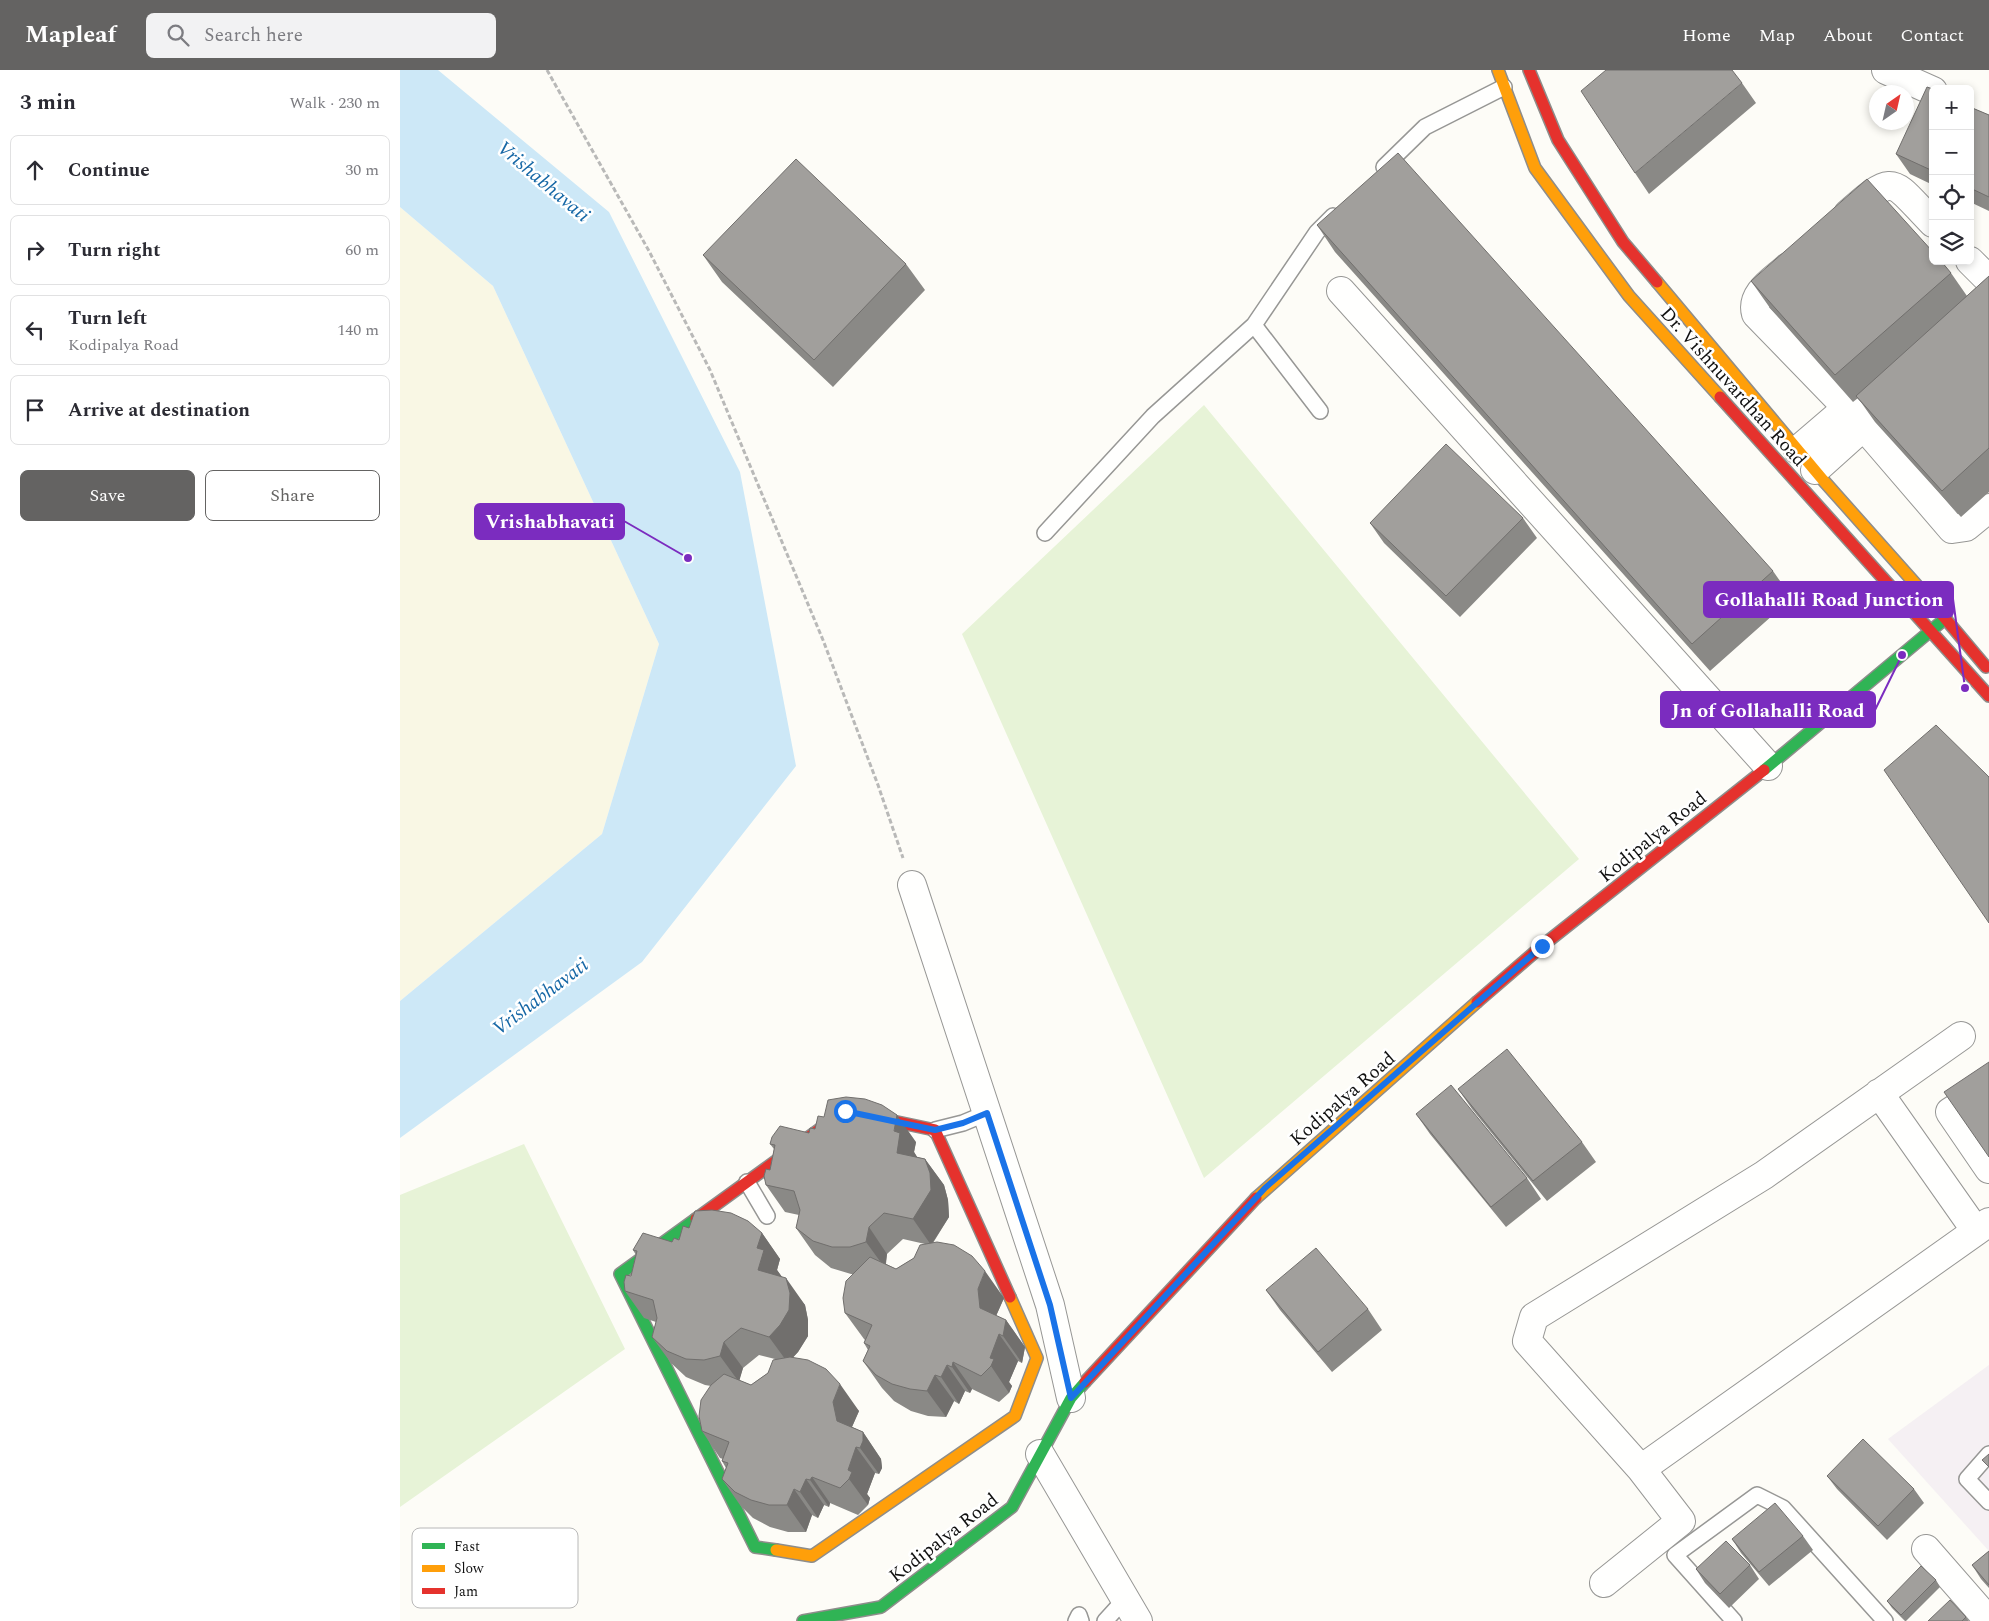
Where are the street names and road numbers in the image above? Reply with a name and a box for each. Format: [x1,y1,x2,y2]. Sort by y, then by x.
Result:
street label: Dr. Vishnuvardhan Road [1653,300,1813,474]
street label: Kodipalya Road [1593,784,1713,890]
street label: Kodipalya Road [1284,1045,1402,1153]
street label: Kodipalya Road [883,1486,1005,1590]

